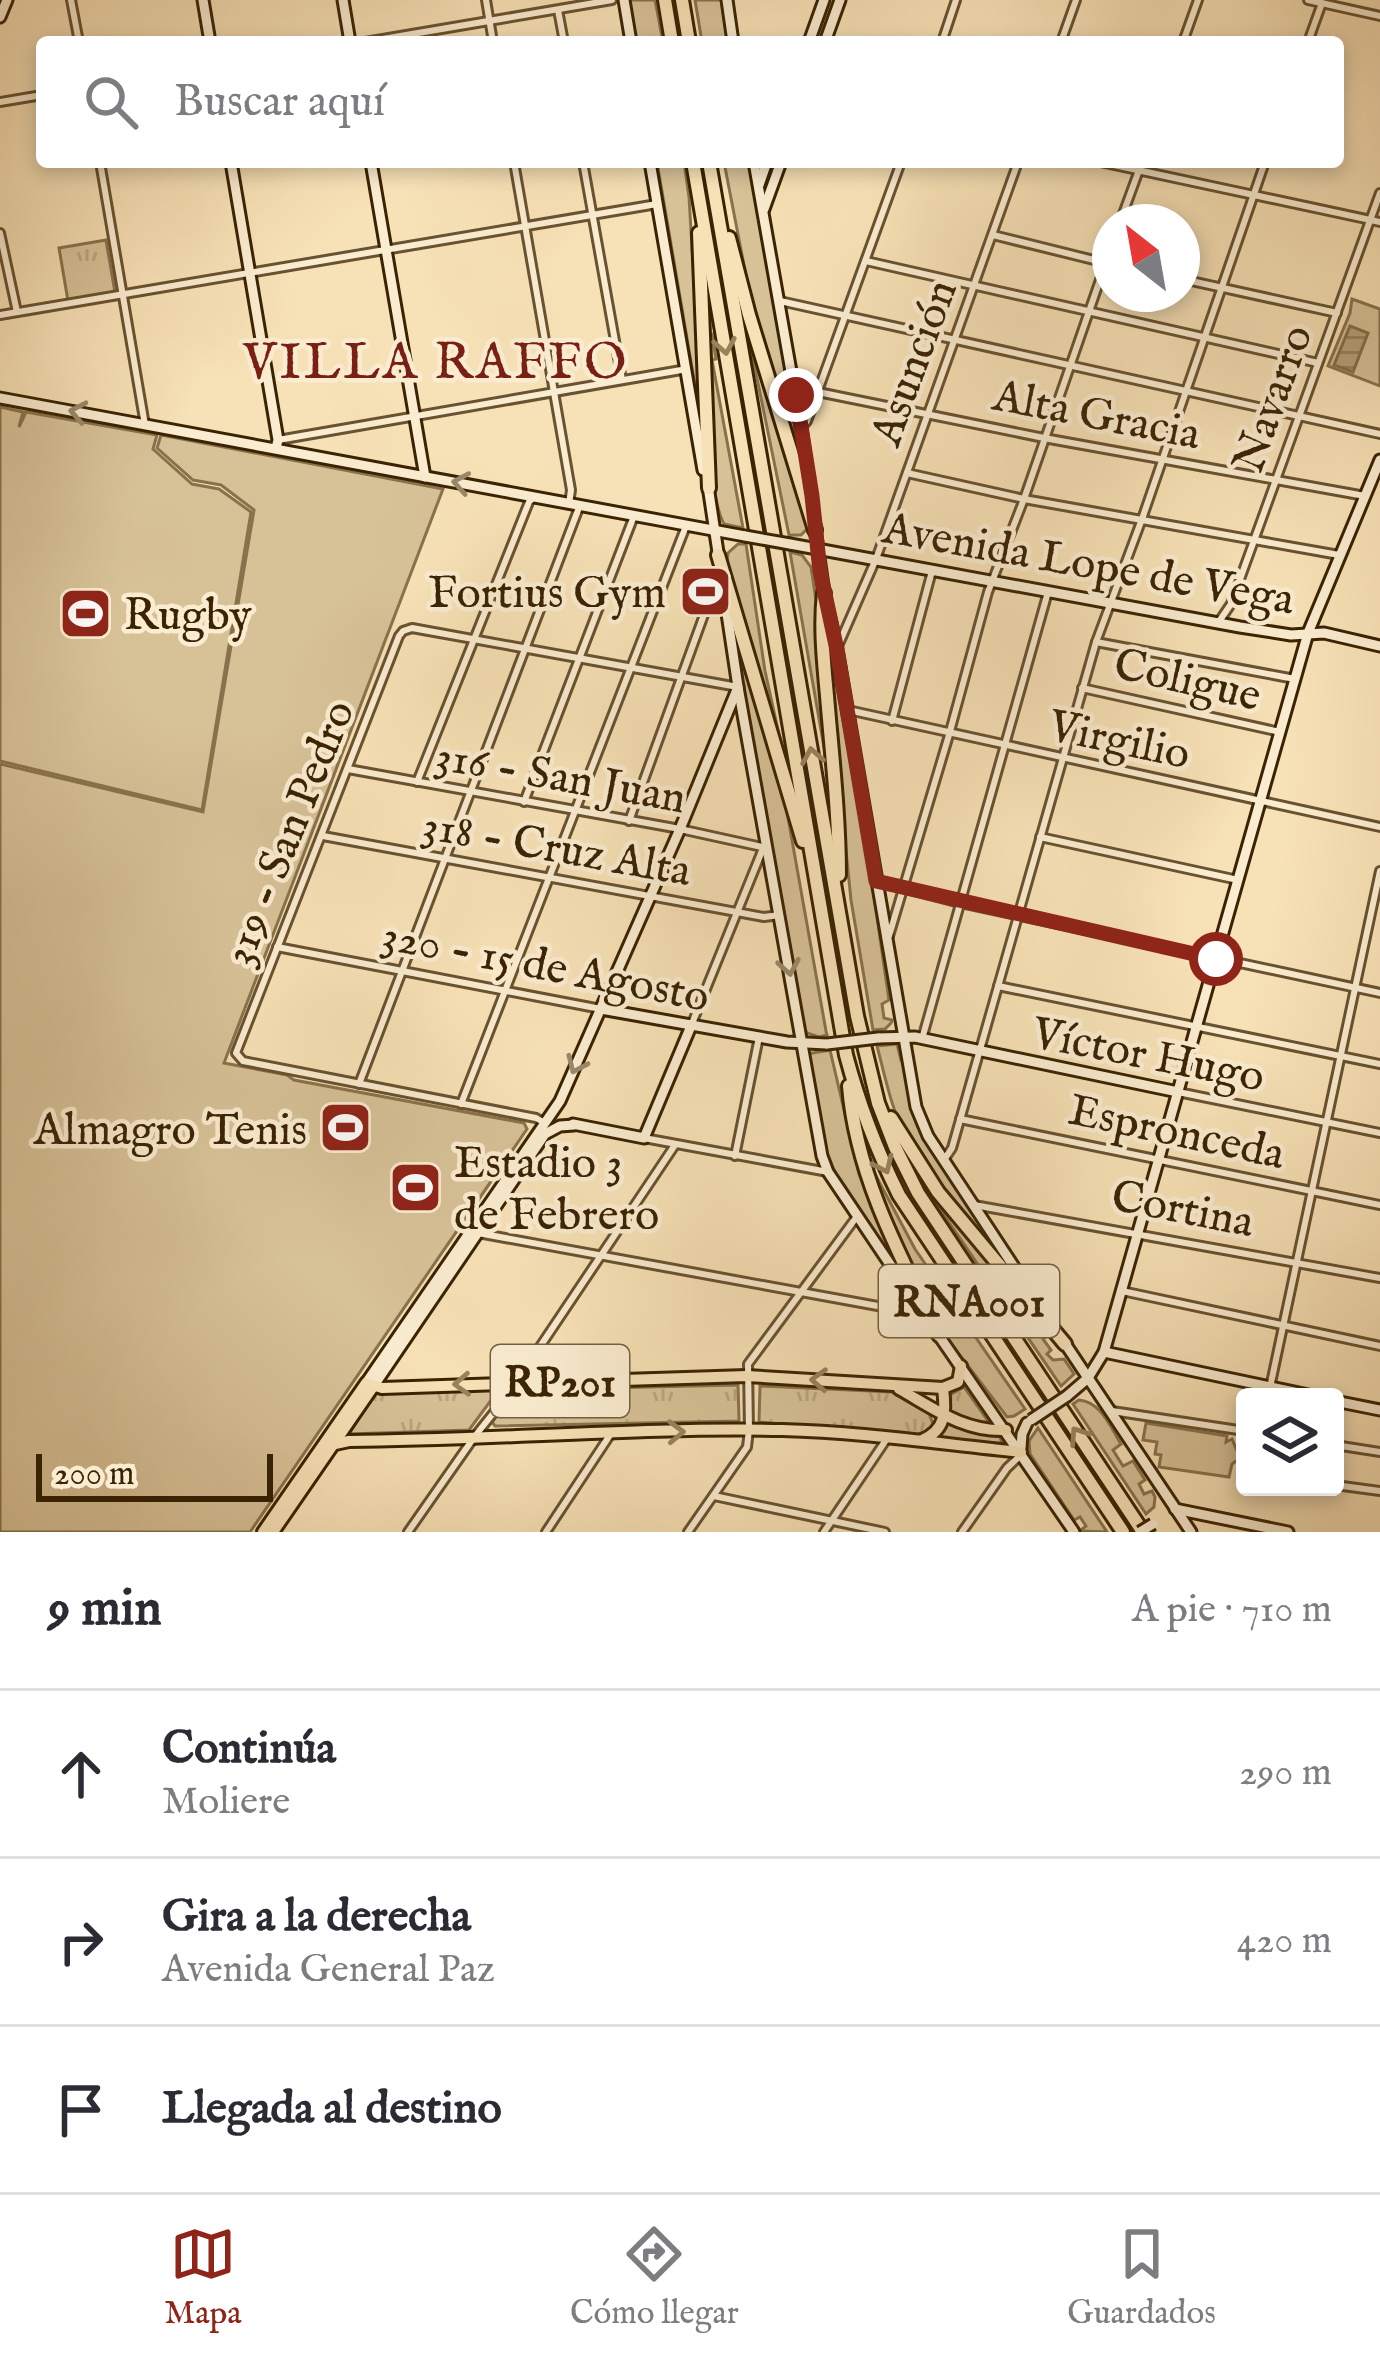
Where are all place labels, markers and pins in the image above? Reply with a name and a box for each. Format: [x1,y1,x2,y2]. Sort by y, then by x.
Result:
sports icon: Fortius Gym [677,563,733,619]
place label: Fortius Gym [428,566,666,623]
sports icon: Rugby [57,585,113,641]
place label: Rugby [124,588,252,645]
sports icon: Almagro Tenis [318,1100,374,1156]
place label: Almagro Tenis [33,1103,307,1160]
place label: Estadio 3 de Febrero [454,1136,659,1245]
sports icon: Estadio 3 de Febrero [387,1159,443,1215]

